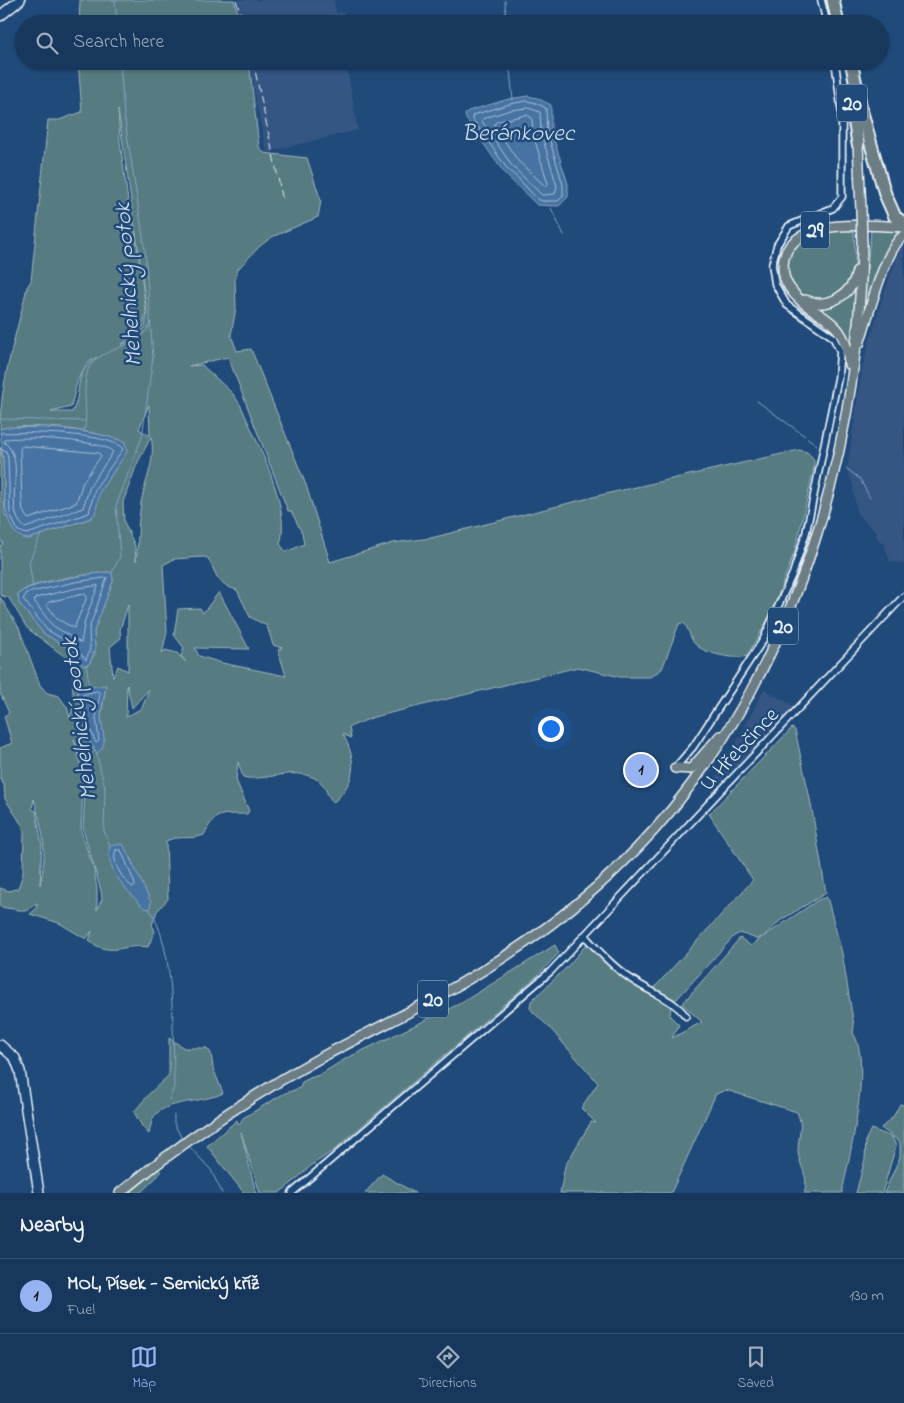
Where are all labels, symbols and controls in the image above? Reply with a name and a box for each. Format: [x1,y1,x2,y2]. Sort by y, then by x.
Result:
search box [15,15,889,70]
icon: search [33,29,61,57]
text: Search here [73,29,164,56]
road number: 20 [837,85,867,122]
water label: Beránkovec [462,117,576,152]
water label: Mehelnický potok [106,200,153,368]
road number: 29 [801,212,829,248]
road number: 20 [768,608,798,644]
water label: Mehelnický potok [53,634,108,802]
street label: U Hřebčince [693,701,788,799]
your location [538,716,564,742]
pin: 1 [625,751,657,789]
road number: 20 [418,981,448,1018]
text: Nearby [20,1211,84,1241]
text: MOL, Písek - Semický kříž [67,1271,259,1298]
text: 1 [33,1284,39,1308]
text: 130 m [849,1284,884,1308]
text: Fuel [67,1298,95,1322]
tab: Map [130,1343,158,1394]
tab: Directions [419,1343,477,1394]
tab: Saved [737,1343,774,1394]

